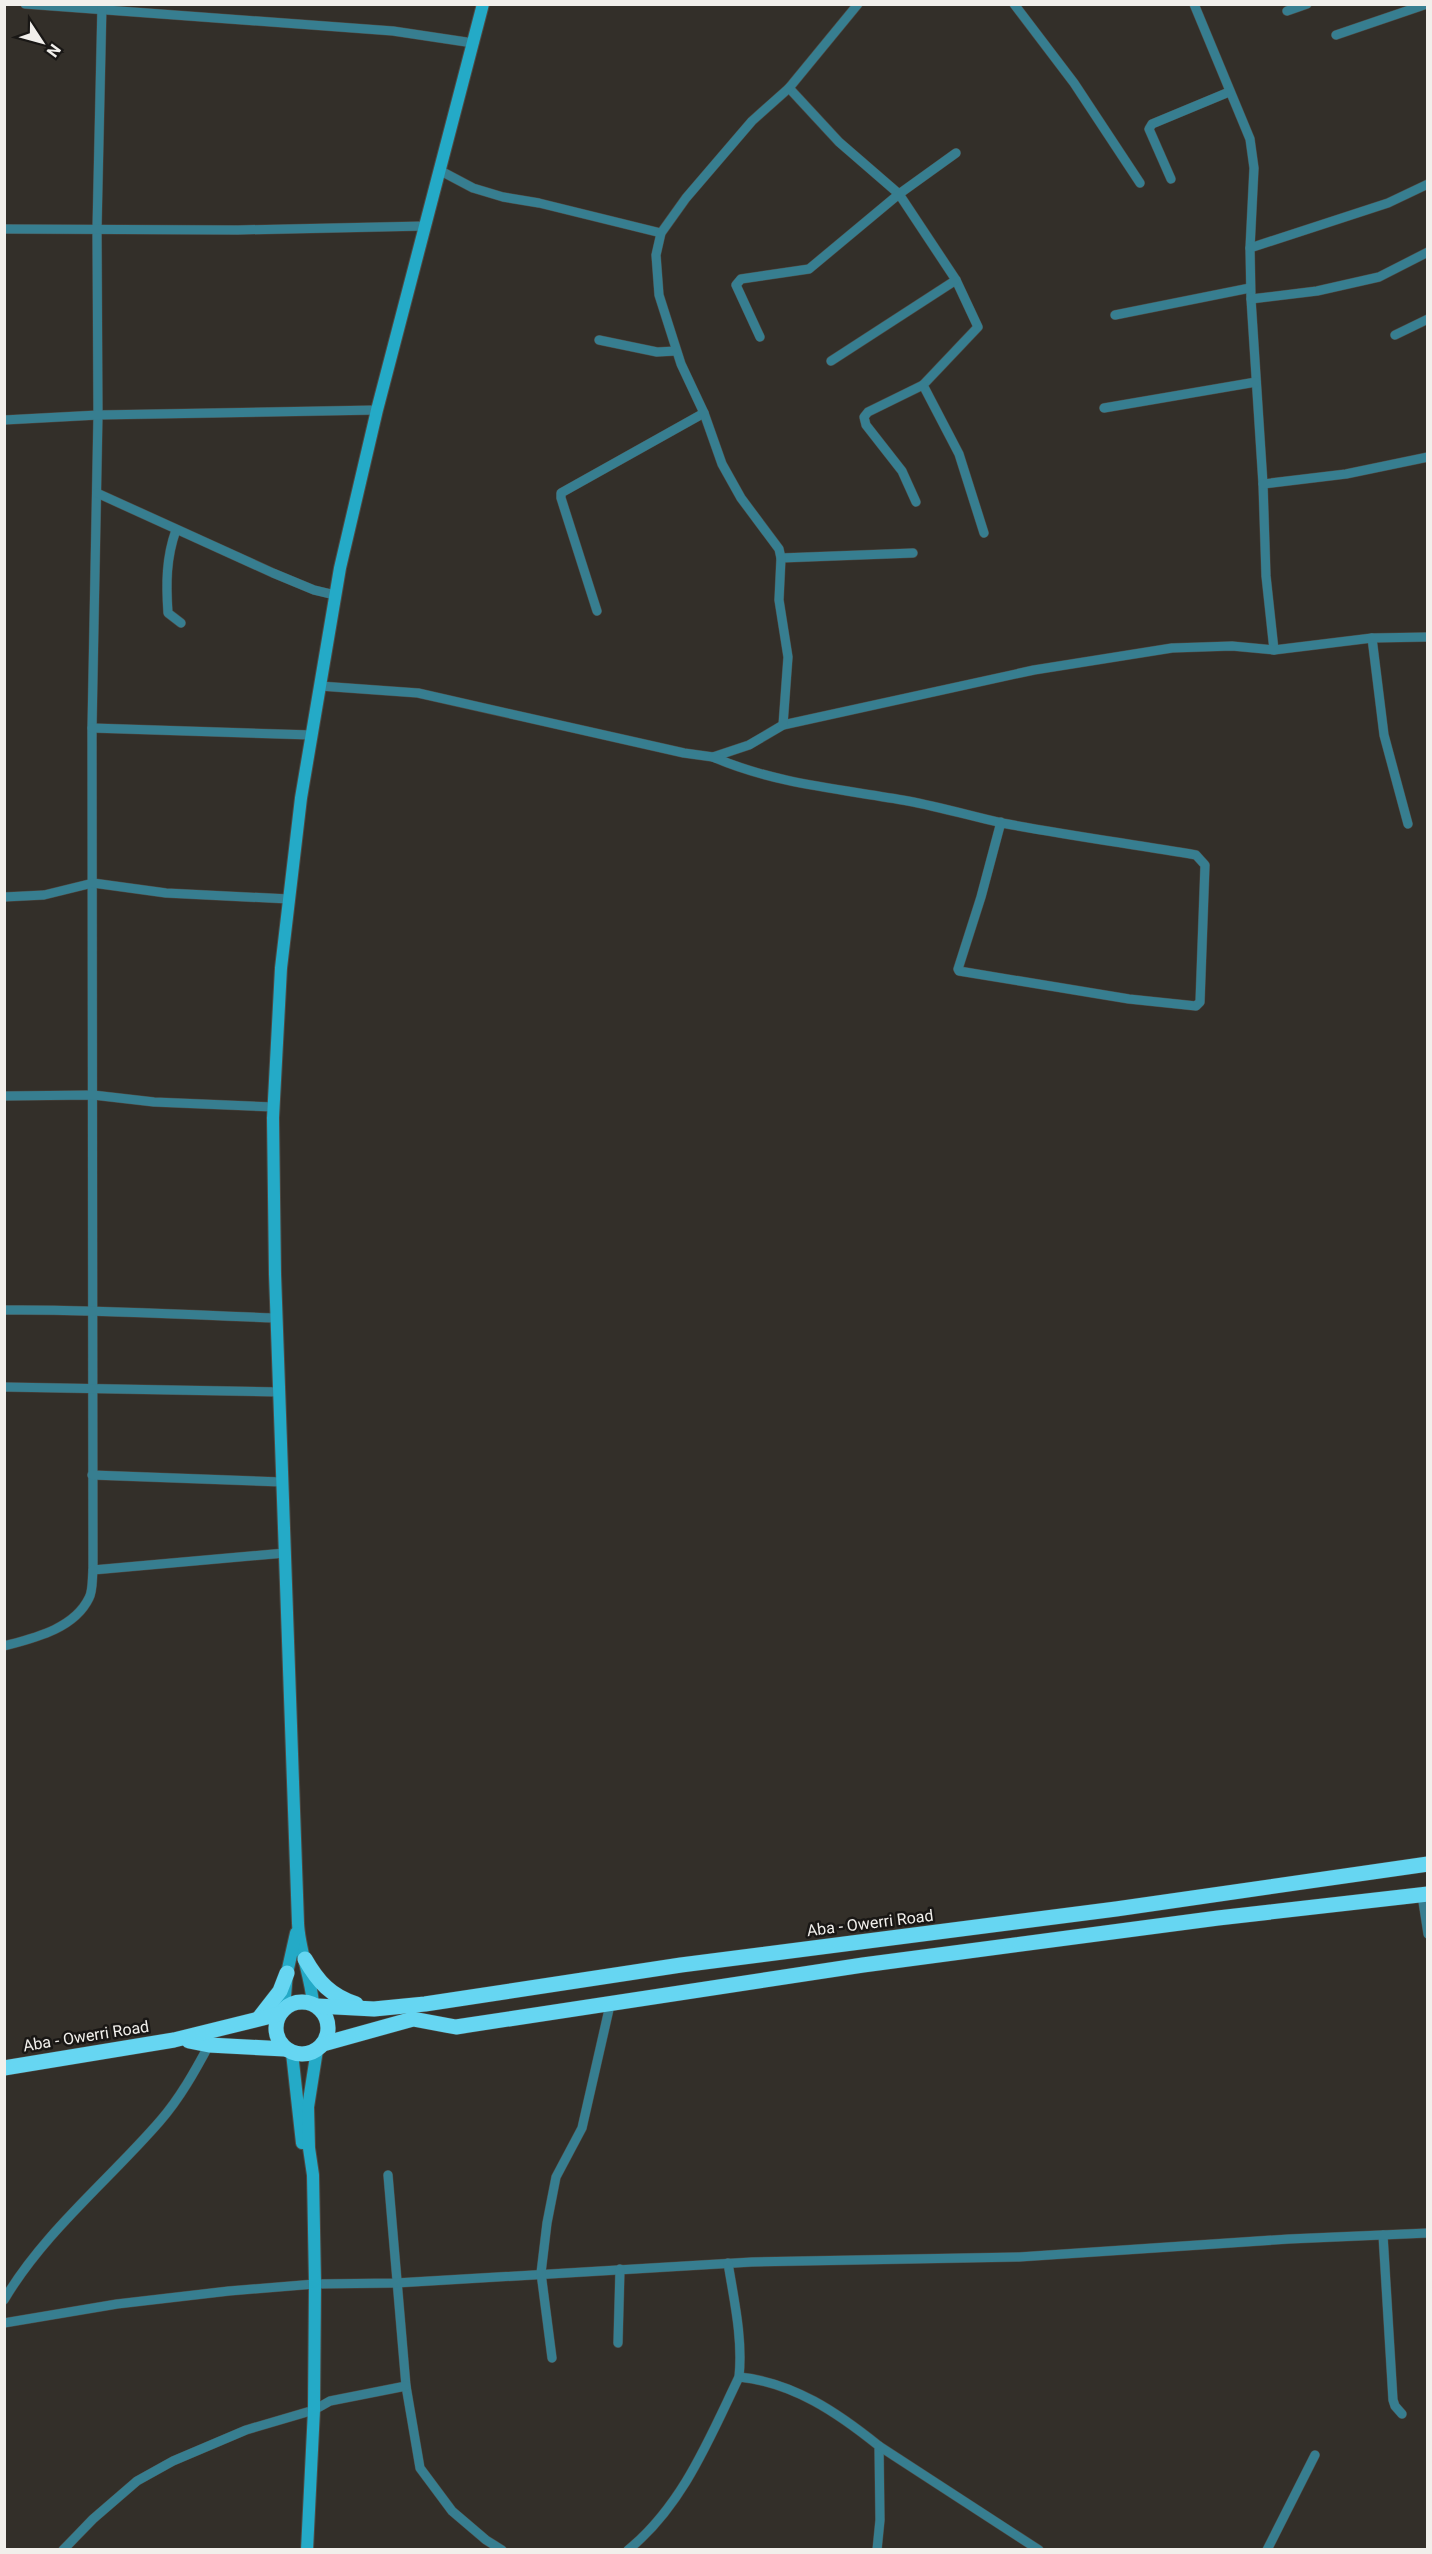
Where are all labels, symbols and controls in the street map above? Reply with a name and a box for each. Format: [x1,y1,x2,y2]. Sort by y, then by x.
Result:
north arrow [12,12,72,72]
text: N [43,40,65,61]
street label: Aba - Owerri Road [806,1906,934,1940]
street label: Aba - Owerri Road [22,2017,150,2055]

